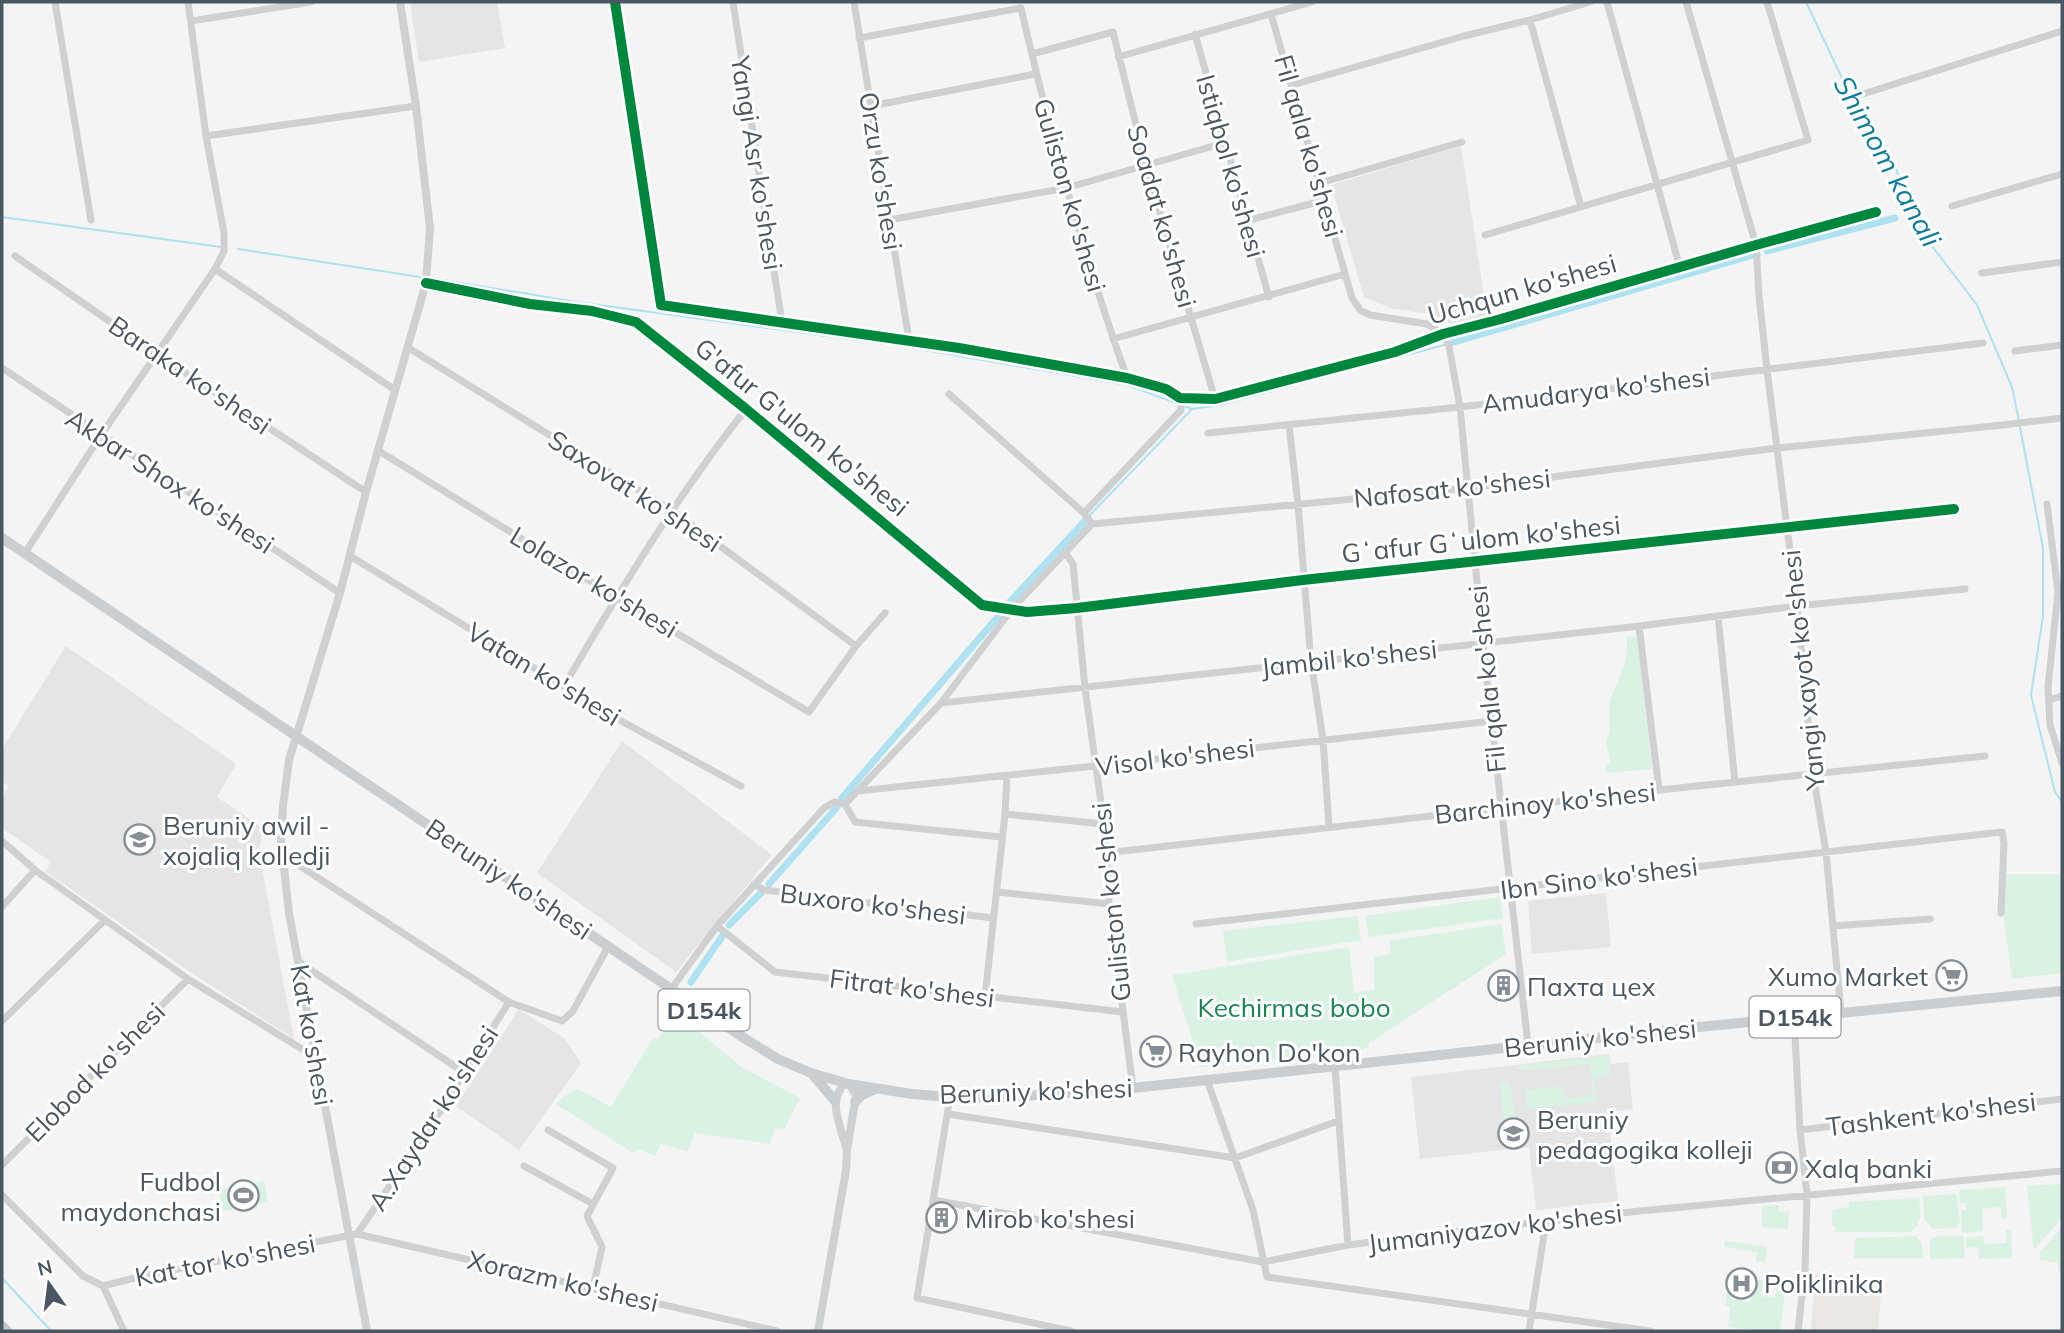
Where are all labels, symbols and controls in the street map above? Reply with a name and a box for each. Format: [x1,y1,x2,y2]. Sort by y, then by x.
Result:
street label: Fil qala ko'shesi [1267,51,1351,241]
street label: Yangi Asr ko'shesi [724,53,790,272]
water label: Shimom kanali [1826,69,1950,253]
street label: Istiqbol ko'shesi [1189,71,1273,261]
street label: Orzu ko'shesi [852,89,910,253]
street label: Guliston ko'shesi [1027,94,1113,296]
street label: Soadat ko'shesi [1120,121,1204,311]
street label: Uchqun ko'shesi [1424,246,1620,332]
street label: Baraka ko'shesi [102,309,278,441]
street label: G'afur G'ulom ko'shesi [688,331,916,523]
street label: Amudarya ko'shesi [1480,360,1712,420]
street label: Akbar Shox ko'shesi [60,401,280,561]
street label: Saxovat ko'shesi [542,423,728,559]
street label: Nafosat ko'shesi [1352,461,1552,515]
street label: Gʻafur Gʻulom ko'shesi [1340,508,1622,570]
street label: Lolazor ko'shesi [504,519,684,645]
street label: Yangi xayot ko'shesi [1774,548,1832,793]
street label: Fil qala ko'shesi [1461,584,1513,774]
street label: Vatan ko'shesi [461,615,627,733]
street label: Jambil ko'shesi [1259,632,1439,684]
street label: Visol ko'shesi [1094,731,1256,783]
street label: Barchinoy ko'shesi [1433,775,1657,831]
street label: Guliston ko'shesi [1084,801,1138,1003]
place label: Beruniy awil - xojaliq kolledji [163,809,330,872]
street label: Beruniy ko'shesi [420,811,598,947]
school or university icon: Beruniy awil - xojaliq kolledji [123,823,157,857]
street label: Ibn Sino ko'shesi [1498,850,1700,906]
street label: Buxoro ko'shesi [778,876,968,932]
supermarket icon: Xumo Market [1934,959,1968,993]
place label: Xumo Market [1768,960,1928,993]
street label: Kat ko'shesi [283,962,341,1108]
street label: Fitrat ko'shesi [828,962,996,1014]
building icon: Пахта цех [1487,969,1521,1003]
place label: Пахта цех [1527,970,1656,1003]
road number: D154k [658,990,750,1030]
park label: Kechirmas bobo [1197,991,1391,1024]
street label: Elobod ko'shesi [18,995,172,1149]
road number: D154k [1750,996,1840,1037]
street label: Beruniy ko'shesi [1502,1011,1698,1065]
street label: A.Xaydar ko'shesi [361,1019,505,1217]
supermarket icon: Rayhon Do'kon [1138,1035,1172,1069]
place label: Rayhon Do'kon [1178,1036,1360,1069]
street label: Beruniy ko'shesi [939,1071,1133,1111]
street label: Tashkent ko'shesi [1824,1085,2038,1143]
place label: Beruniy pedagogika kolleji [1537,1103,1753,1166]
school or university icon: Beruniy pedagogika kolleji [1497,1117,1531,1151]
bank icon: Xalq banki [1765,1151,1799,1185]
place label: Xalq banki [1805,1152,1932,1185]
place label: Fudbol maydonchasi [61,1165,221,1228]
sports icon: Fudbol maydonchasi [227,1179,261,1213]
street label: Jumaniyazov ko'shesi [1366,1196,1624,1260]
building icon: Mirob ko'shesi [925,1201,959,1235]
place label: Mirob ko'shesi [965,1202,1135,1235]
street label: Kat tor ko'shesi [132,1226,318,1294]
street label: Xorazm ko'shesi [464,1243,662,1319]
north arrow [14,1249,84,1319]
text: N [35,1254,55,1281]
hospital icon: Poliklinika [1724,1266,1758,1300]
place label: Poliklinika [1764,1267,1884,1300]

